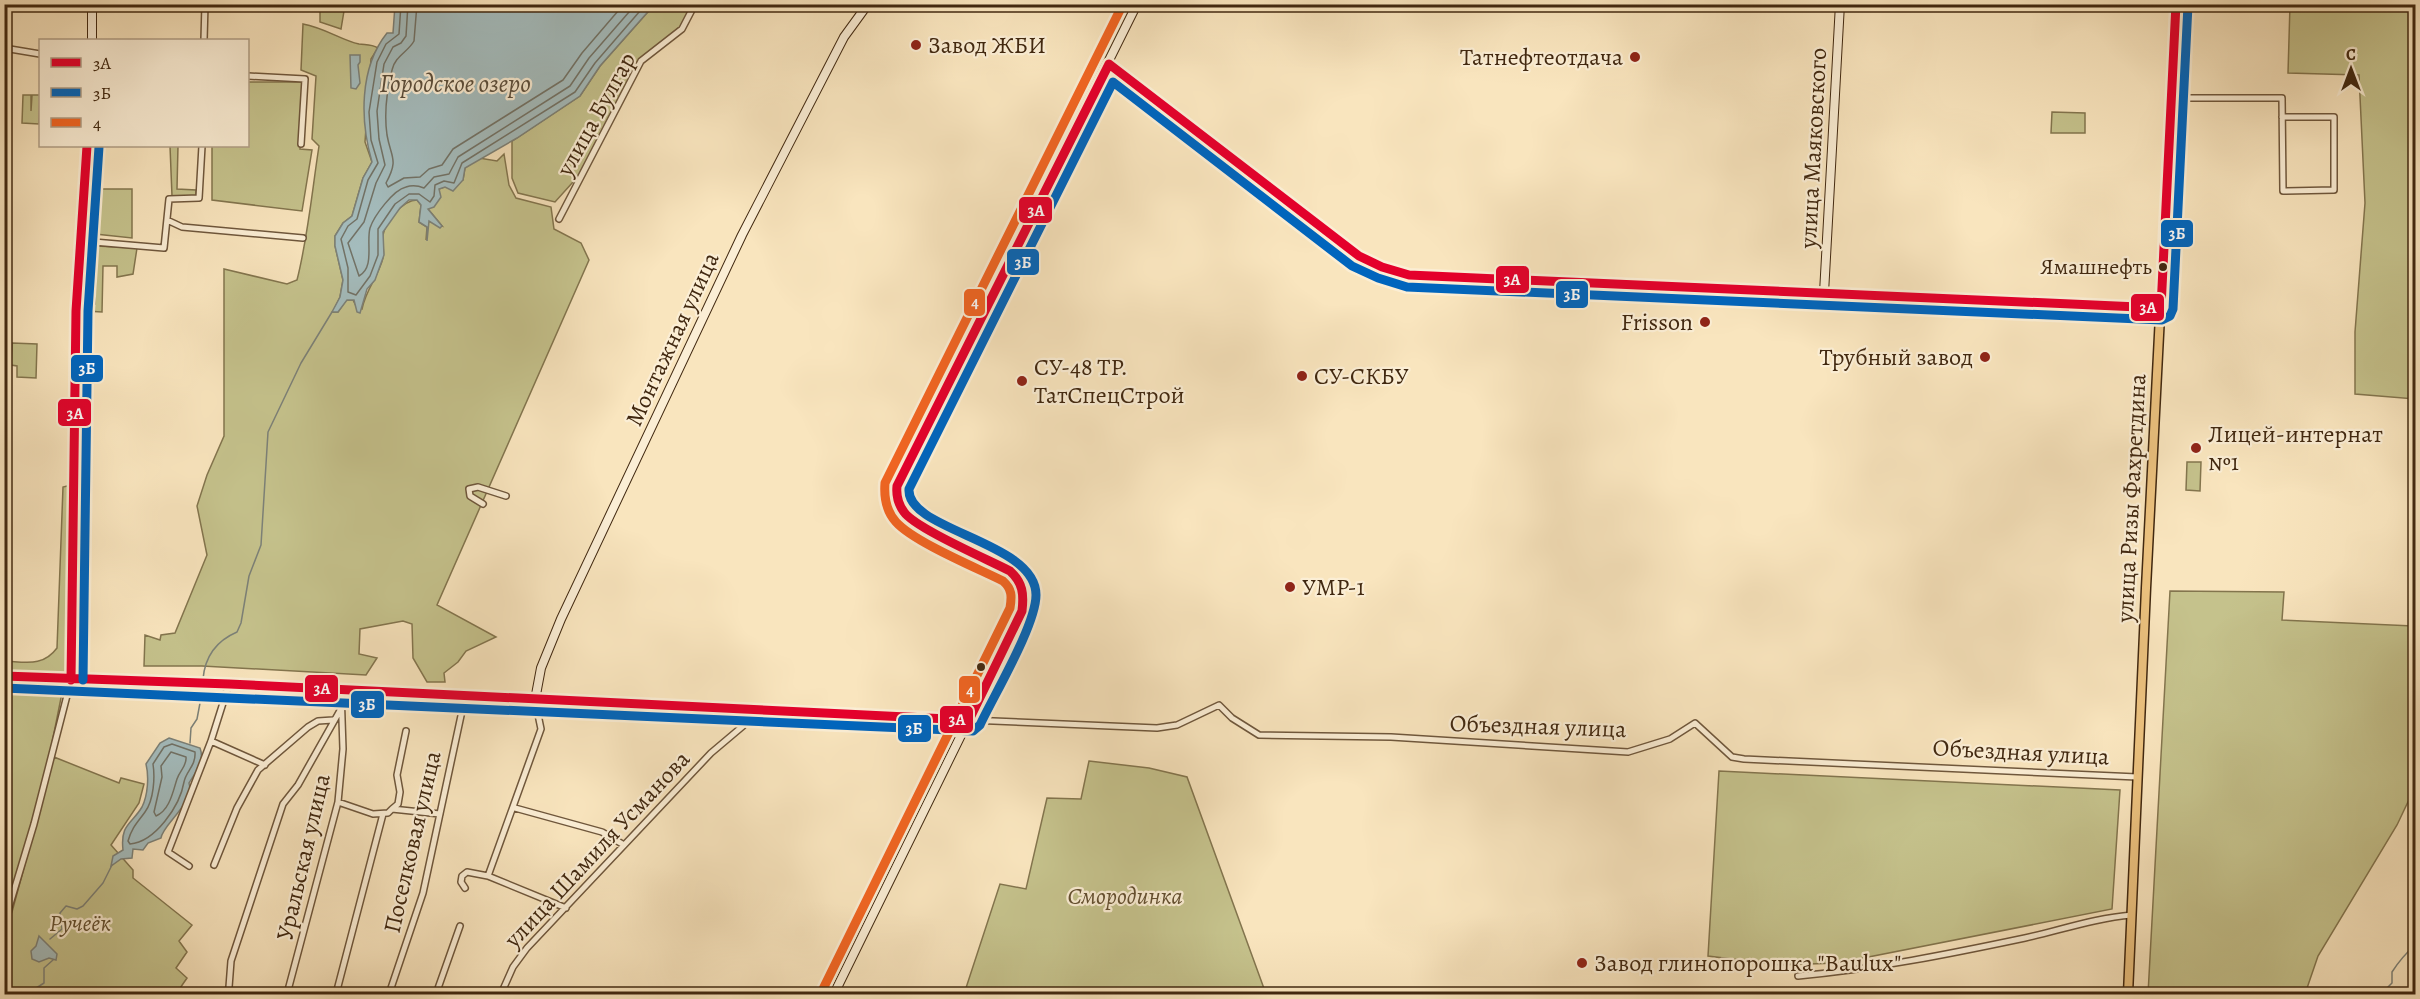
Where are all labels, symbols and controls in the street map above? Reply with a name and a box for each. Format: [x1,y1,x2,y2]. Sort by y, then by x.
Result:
place label: Завод ЖБИ [928,29,1046,61]
marker: Завод ЖБИ [909,38,923,52]
legend [39,39,249,147]
north arrow [2321,39,2381,99]
place label: Татнефтеотдача [1460,41,1623,73]
text: С [2346,44,2356,66]
street label: улица Булгар [548,46,643,182]
street label: улица Маяковского [1792,47,1834,250]
marker: Татнефтеотдача [1628,50,1642,64]
text: 3А [93,51,111,75]
water label: Городское озеро [379,66,531,101]
text: 3Б [93,81,111,105]
text: 4 [93,111,101,135]
line badge: 3А [1018,196,1053,224]
text: 3А [1028,200,1045,222]
line badge: 3Б [2160,219,2194,248]
text: 3Б [2169,223,2185,245]
street label: Монтажная улица [618,247,726,431]
line badge: 3Б [1006,248,1040,276]
text: 3Б [1015,252,1031,274]
place label: Ямашнефть [2040,252,2152,282]
marker: Ямашнефть [2157,261,2169,273]
line badge: 3А [1495,265,1530,294]
text: 3А [1504,269,1521,291]
line badge: 3Б [1555,280,1589,309]
text: 3Б [1564,284,1580,306]
line badge: 4 [963,288,986,317]
text: 4 [971,292,979,314]
line badge: 3А [2130,293,2165,322]
text: 3А [2140,297,2157,319]
place label: Frisson [1621,306,1693,338]
marker: Frisson [1698,315,1712,329]
place label: Трубный завод [1819,341,1973,373]
marker: Трубный завод [1978,350,1992,364]
place label: СУ-48 ТР. ТатСпецСтрой [1034,351,1185,411]
line badge: 3Б [70,354,104,383]
text: 3Б [79,358,95,380]
place label: СУ-СКБУ [1314,360,1409,392]
marker: СУ-СКБУ [1295,369,1309,383]
street label: улица Ризы Фахретдина [2108,373,2153,624]
marker: СУ-48 ТР. ТатСпецСтрой [1015,374,1029,388]
line badge: 3А [57,398,92,427]
text: 3А [67,403,84,425]
place label: Лицей-интернат №1 [2208,418,2383,478]
marker: Лицей-интернат №1 [2189,441,2203,455]
place label: УМР-1 [1302,571,1365,603]
marker: УМР-1 [1283,580,1297,594]
unlabelled marker [975,661,987,673]
line badge: 3А [304,674,339,703]
line badge: 4 [958,675,981,704]
text: 3А [314,678,331,700]
text: 4 [966,680,974,702]
line badge: 3Б [350,690,385,719]
text: 3Б [359,694,375,716]
line badge: 3А [939,705,974,734]
street label: Объездная улица [1449,707,1627,745]
text: 3А [949,709,966,731]
line badge: 3Б [897,714,932,743]
text: 3Б [906,718,922,740]
street label: Объездная улица [1932,731,2110,773]
street label: улица Шамиля Усманова [496,743,697,955]
street label: Поселковая улица [376,748,448,936]
street label: Уральская улица [268,771,338,943]
park label: Смородинка [1067,880,1183,912]
park label: Ручеёк [49,907,111,939]
place label: Завод глинопорошка "Baulux" [1594,947,1901,979]
marker: Завод глинопорошка "Baulux" [1575,956,1589,970]

